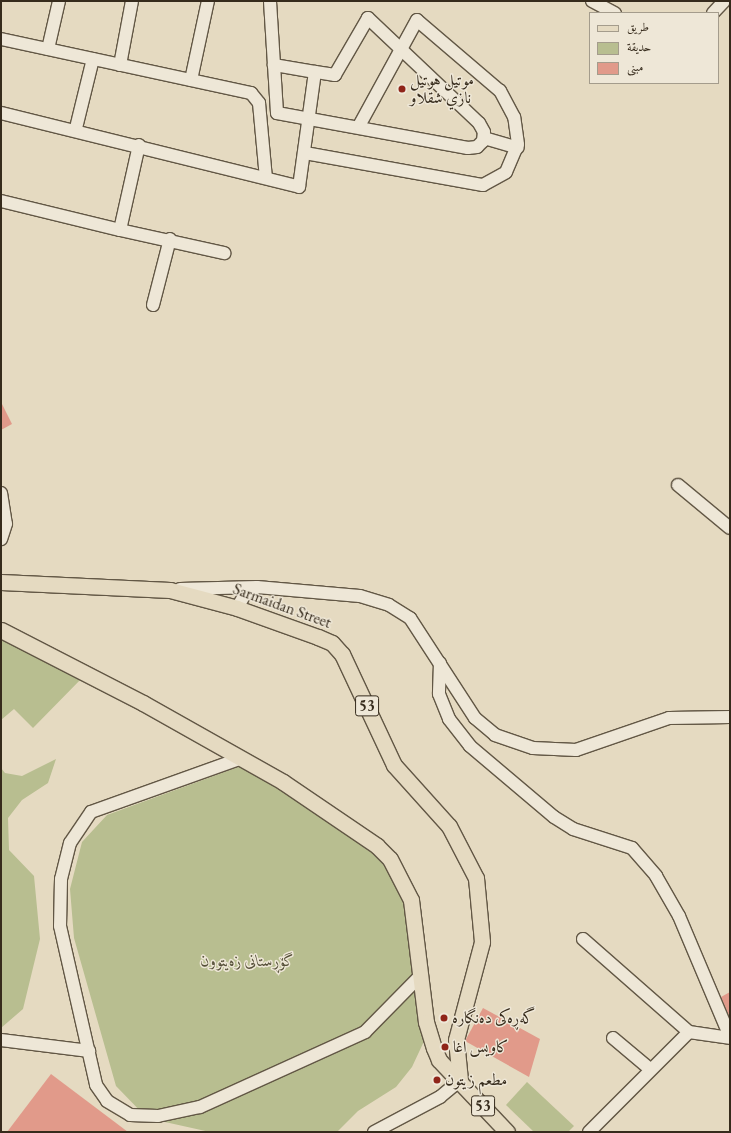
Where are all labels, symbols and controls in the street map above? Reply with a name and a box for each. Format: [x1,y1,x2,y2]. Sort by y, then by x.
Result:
legend [589,12,719,84]
text: طريق [627,19,649,35]
text: حديقة [627,39,651,55]
text: مبنى [627,59,643,75]
place label: موتيل هوتيل نازي شقلاو [410,70,474,108]
marker: موتيل هوتيل نازي شقلاو [397,84,407,94]
street label: Sarmaidan Street [230,579,334,633]
road number: 53 [355,693,379,719]
park label: گۆڕستانی زەیتوون [201,951,295,971]
place label: گەڕەکی دەنگارە [452,1008,535,1028]
marker: گەڕەکی دەنگارە [439,1013,449,1023]
place label: كاويس اغا [453,1037,509,1057]
marker: كاويس اغا [440,1042,450,1052]
place label: مطعم زيتون [445,1070,507,1090]
marker: مطعم زيتون [432,1075,442,1085]
road number: 53 [471,1093,495,1119]

